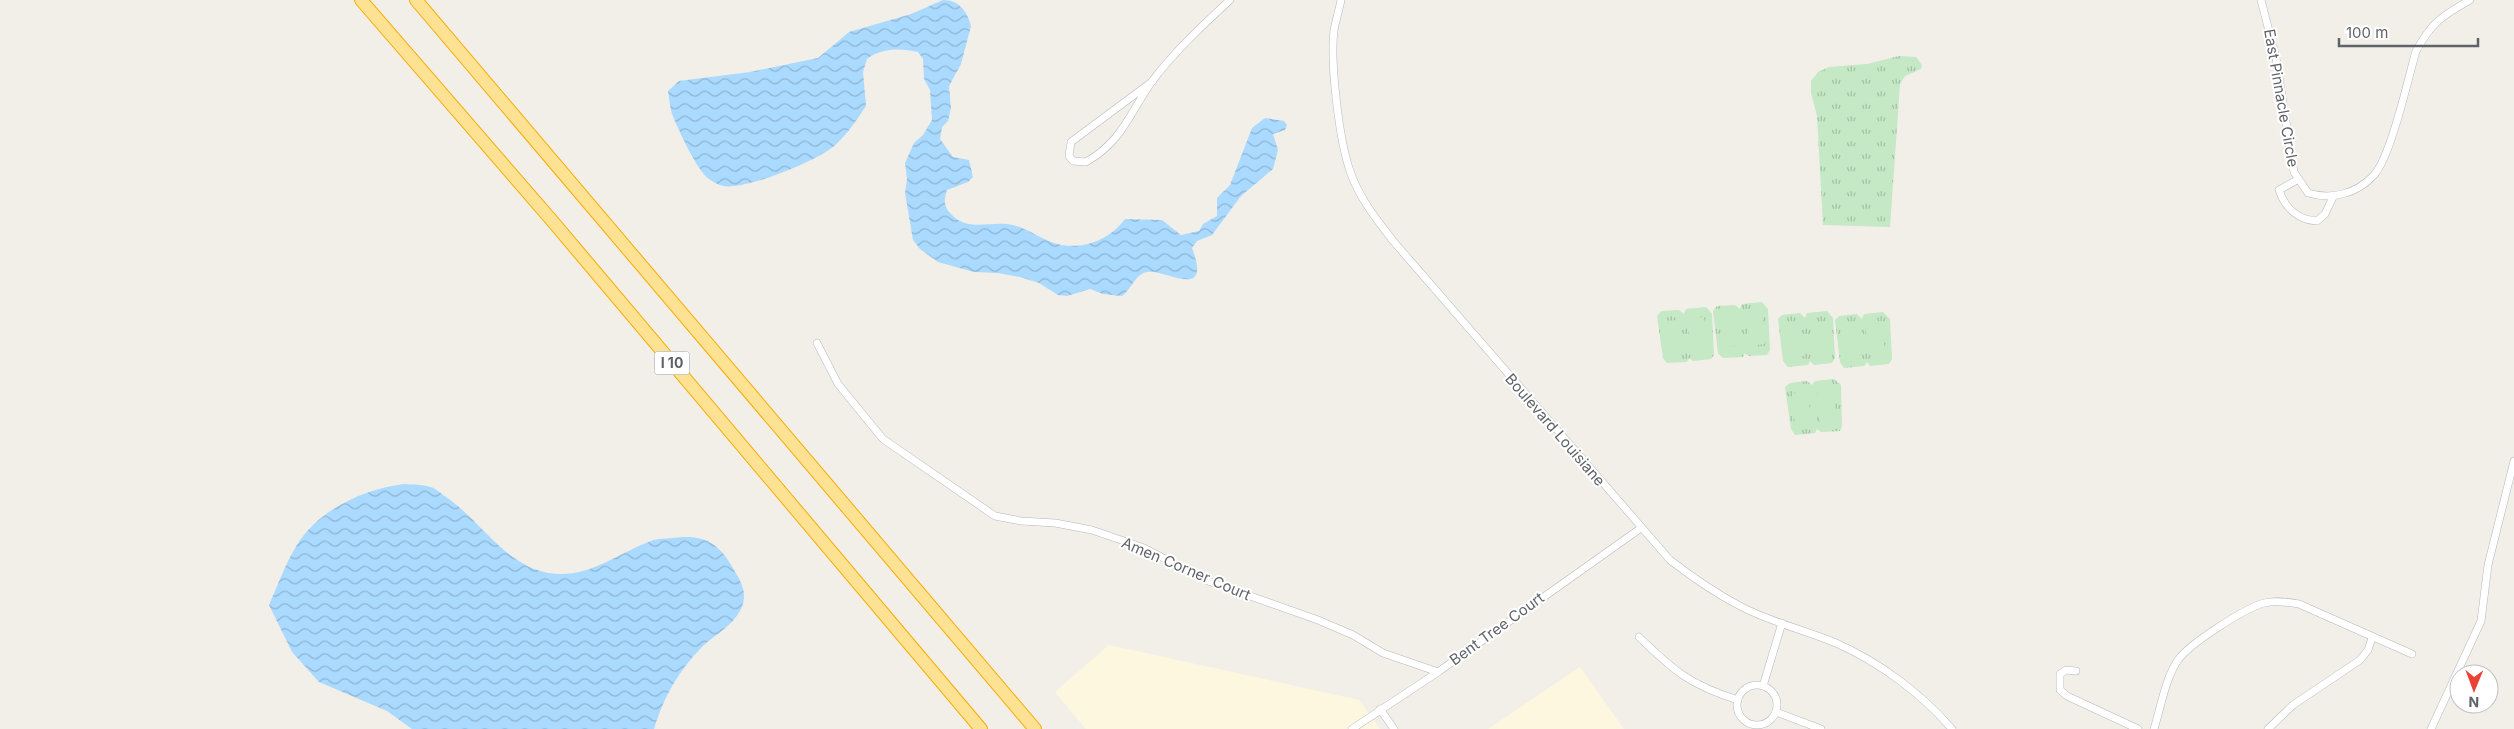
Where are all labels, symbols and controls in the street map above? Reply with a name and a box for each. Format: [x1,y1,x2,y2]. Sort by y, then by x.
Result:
scale bar [2339,15,2478,47]
text: 100 m [2346,23,2388,42]
street label: East Pinnacle Circle [2260,27,2303,168]
road number: I 10 [654,352,690,374]
street label: Boulevard Louisiane [1501,370,1609,490]
street label: Amen Corner Court [1119,533,1254,604]
street label: Bent Tree Court [1446,588,1548,669]
north arrow [2449,664,2499,714]
text: N [2468,694,2479,711]

